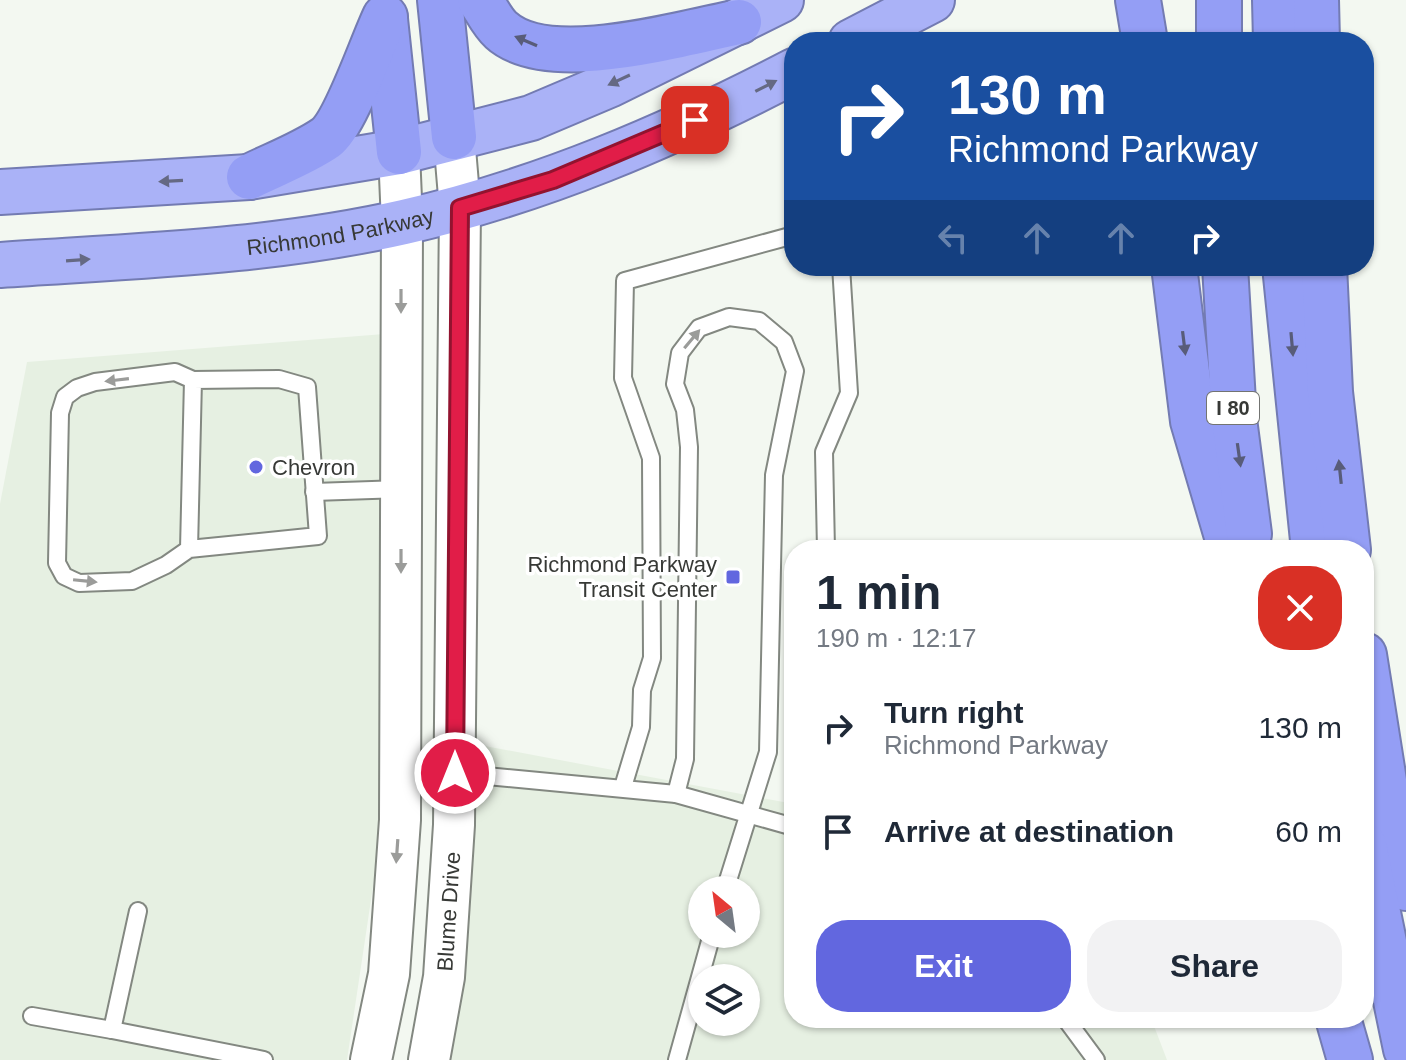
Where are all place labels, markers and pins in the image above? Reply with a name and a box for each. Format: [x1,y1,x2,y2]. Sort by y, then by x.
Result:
pin [661,86,729,154]
place label: Chevron [272,455,355,480]
marker: Chevron [247,458,265,476]
place label: Richmond Parkway Transit Center [527,552,717,602]
marker: Richmond Parkway Transit Center [724,568,742,586]

